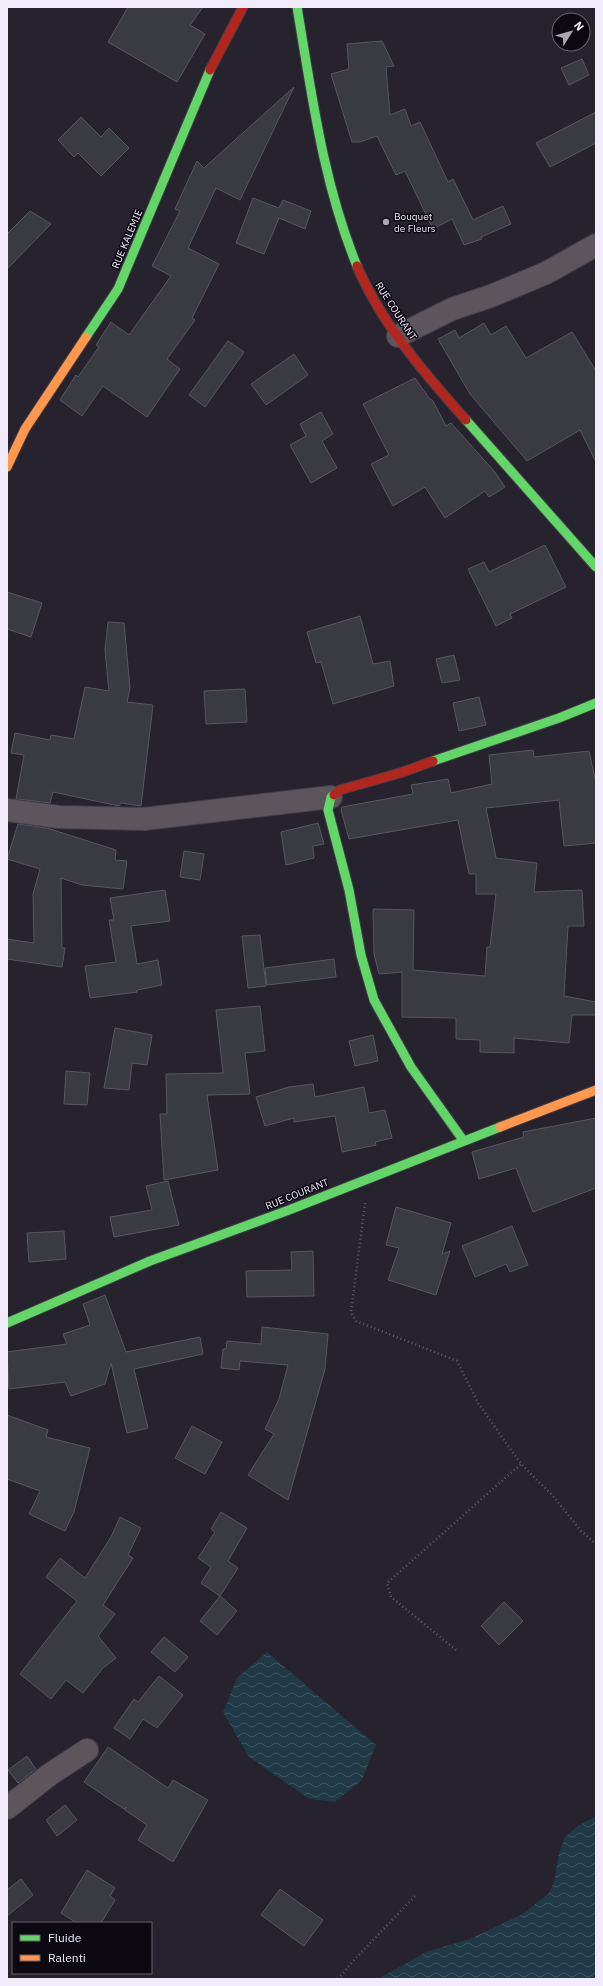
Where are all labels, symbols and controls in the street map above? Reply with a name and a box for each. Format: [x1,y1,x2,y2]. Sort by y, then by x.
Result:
north arrow [551,12,591,52]
text: N [571,19,587,33]
street label: RUE KALEMIE [109,207,145,270]
place label: Bouquet de Fleurs [394,210,436,235]
marker: Bouquet de Fleurs [381,217,391,227]
street label: RUE COURANT [372,279,420,343]
street label: RUE COURANT [264,1175,331,1213]
legend [12,1922,152,1974]
text: Fluide [48,1930,82,1945]
text: Ralenti [48,1950,86,1965]

